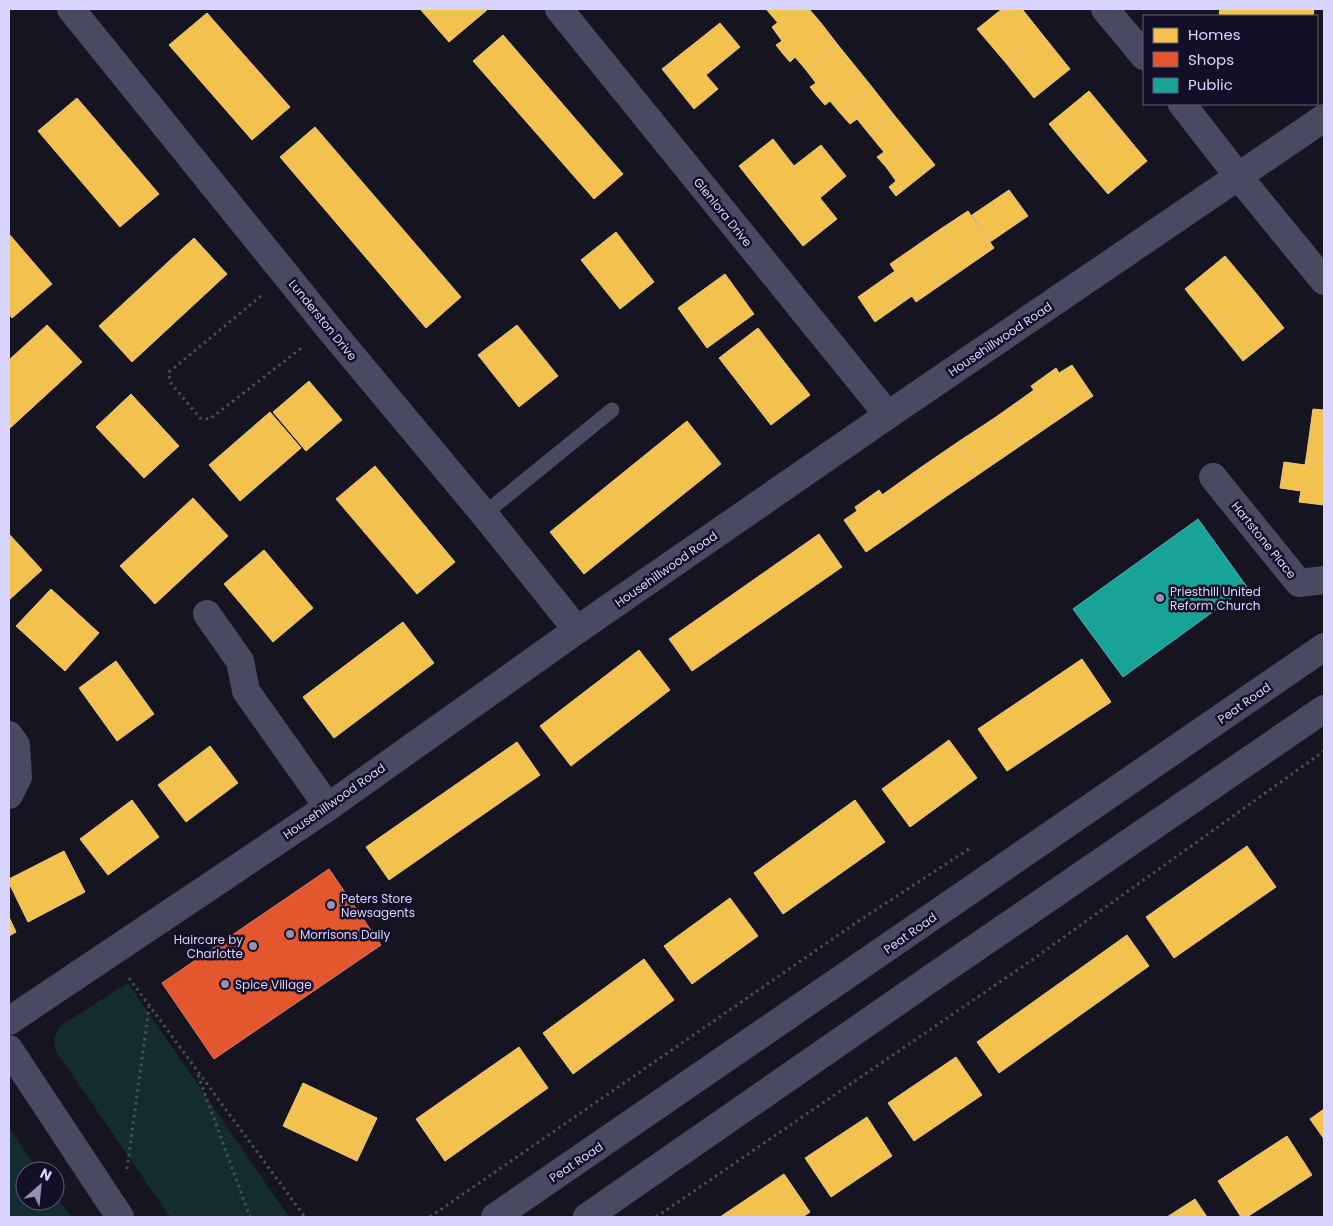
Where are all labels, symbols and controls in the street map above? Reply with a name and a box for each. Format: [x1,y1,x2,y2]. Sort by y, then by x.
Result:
legend [1143,15,1318,105]
text: Homes [1188,24,1241,45]
text: Shops [1188,49,1234,70]
text: Public [1188,74,1233,95]
street label: Glenlora Drive [690,174,756,250]
street label: Lunderston Drive [285,276,361,364]
street label: Househillwood Road [945,298,1055,380]
street label: Hartstone Place [1228,498,1300,582]
street label: Househillwood Road [611,527,721,611]
place label: Priesthill United Reform Church [1170,583,1261,614]
marker: Priesthill United Reform Church [1154,592,1166,604]
street label: Peat Road [1214,678,1274,728]
street label: Househillwood Road [279,759,389,843]
place label: Peters Store Newsagents [341,890,415,921]
marker: Peters Store Newsagents [325,899,337,911]
street label: Peat Road [880,908,940,958]
place label: Morrisons Daily [300,926,391,943]
marker: Morrisons Daily [284,928,296,940]
place label: Haircare by Charlotte [174,931,243,962]
marker: Haircare by Charlotte [247,940,259,952]
place label: Spice Village [235,976,312,993]
marker: Spice Village [219,978,231,990]
street label: Peat Road [546,1138,606,1186]
north arrow [15,1161,65,1211]
text: N [37,1163,55,1186]

